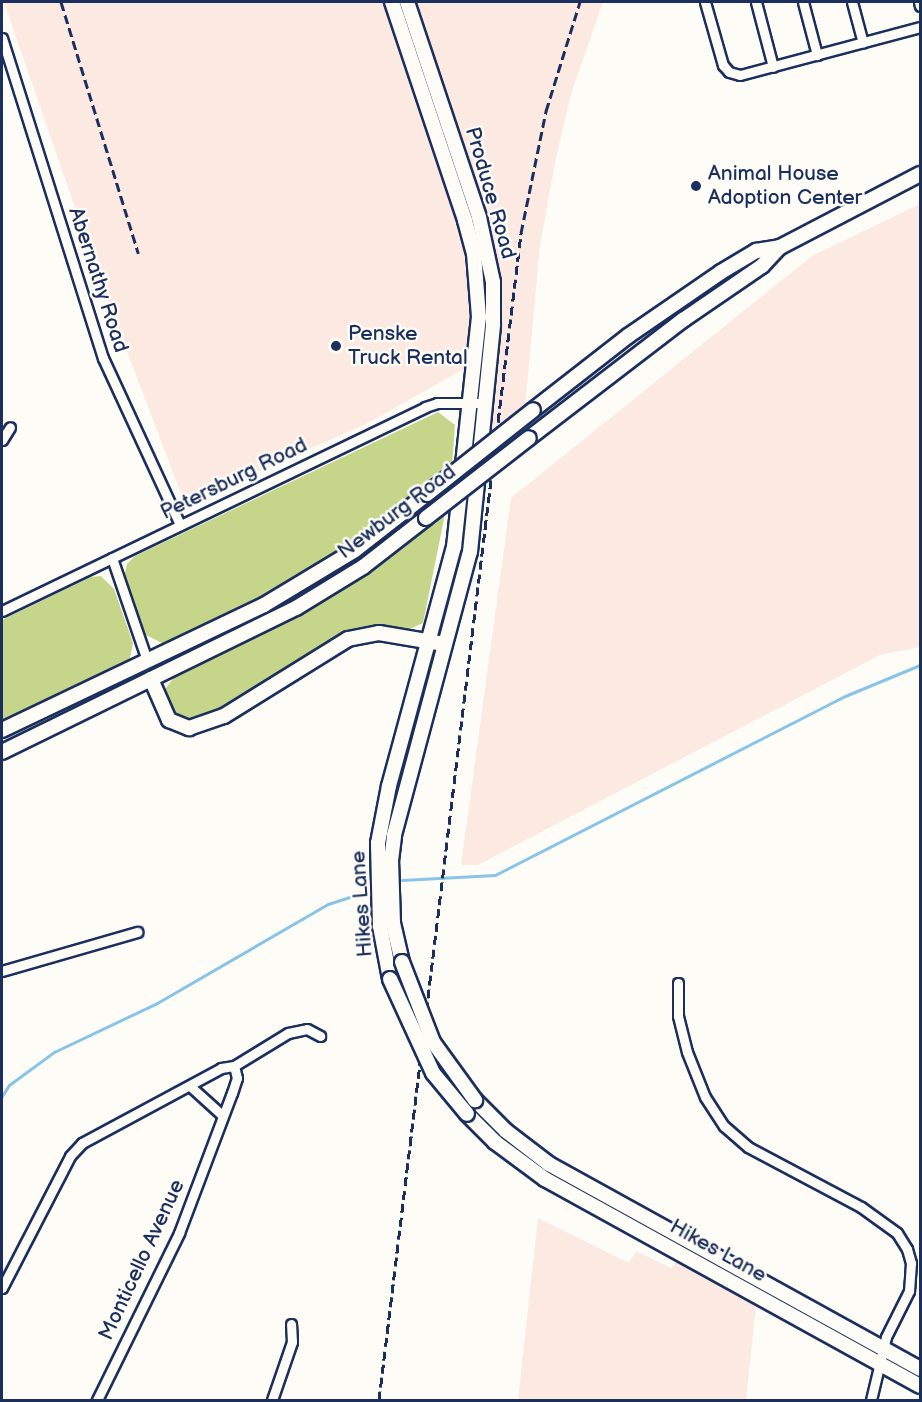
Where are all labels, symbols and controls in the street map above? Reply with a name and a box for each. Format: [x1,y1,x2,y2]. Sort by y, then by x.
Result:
street label: Produce Road [459,124,521,262]
place label: Animal House Adoption Center [708,161,862,211]
marker: Animal House Adoption Center [689,179,703,193]
street label: Abernathy Road [62,204,134,356]
place label: Penske Truck Rental [348,321,468,371]
marker: Penske Truck Rental [329,339,343,353]
street label: Petersburg Road [157,433,311,525]
street label: Newburg Road [333,459,461,565]
street label: Hikes Lane [346,850,378,958]
street label: Monticello Avenue [94,1176,190,1344]
street label: Hikes Lane [665,1214,771,1288]

